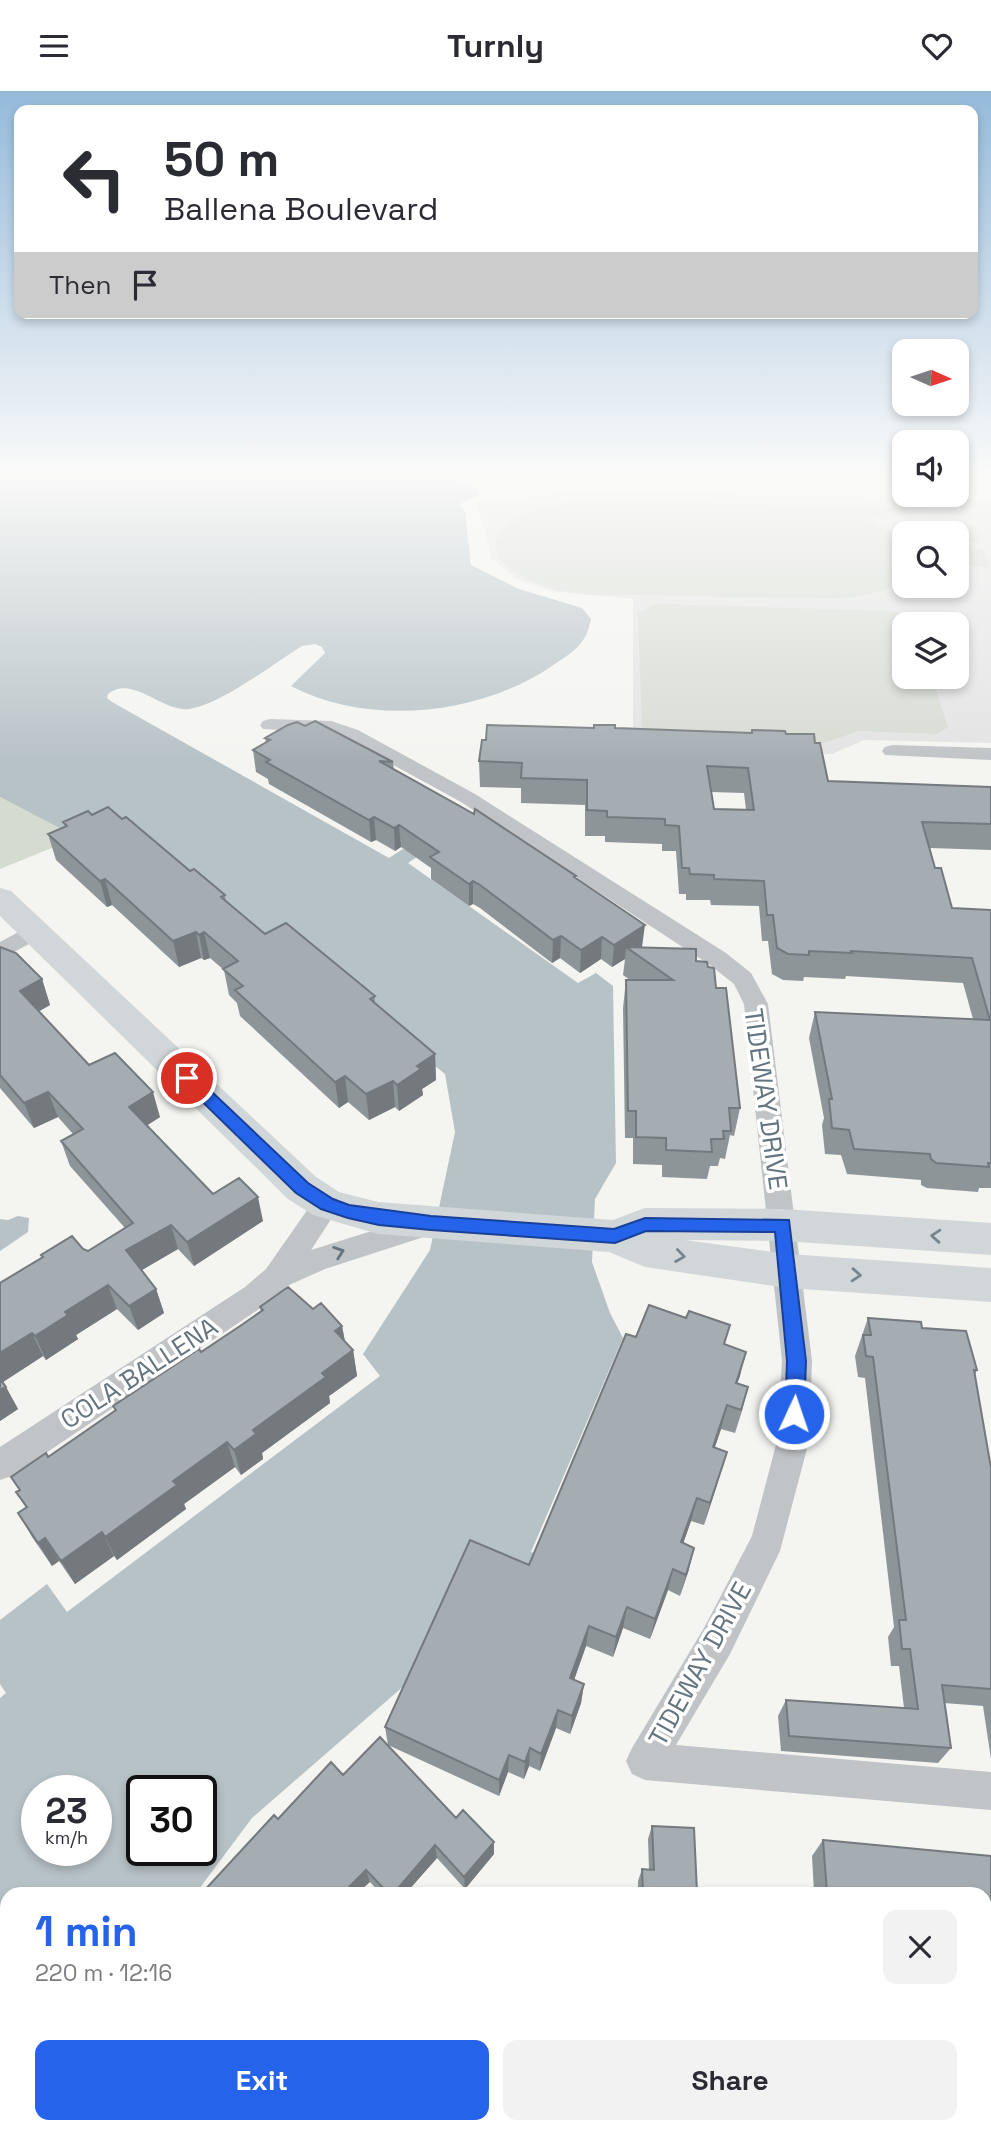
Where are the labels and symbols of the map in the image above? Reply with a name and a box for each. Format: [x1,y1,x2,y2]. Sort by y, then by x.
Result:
north arrow [892,339,970,417]
street label: TIDEWAY DRIVE [736,1006,796,1192]
pin [157,1048,217,1108]
one-way arrow [930,1228,941,1243]
one-way arrow [332,1246,344,1260]
one-way arrow [674,1248,685,1263]
one-way arrow [851,1267,862,1282]
street label: COLA BALLENA [54,1309,224,1437]
position arrow [757,1377,831,1451]
street label: TIDEWAY DRIVE [641,1576,759,1752]
speed limit sign: 30 [126,1775,217,1866]

